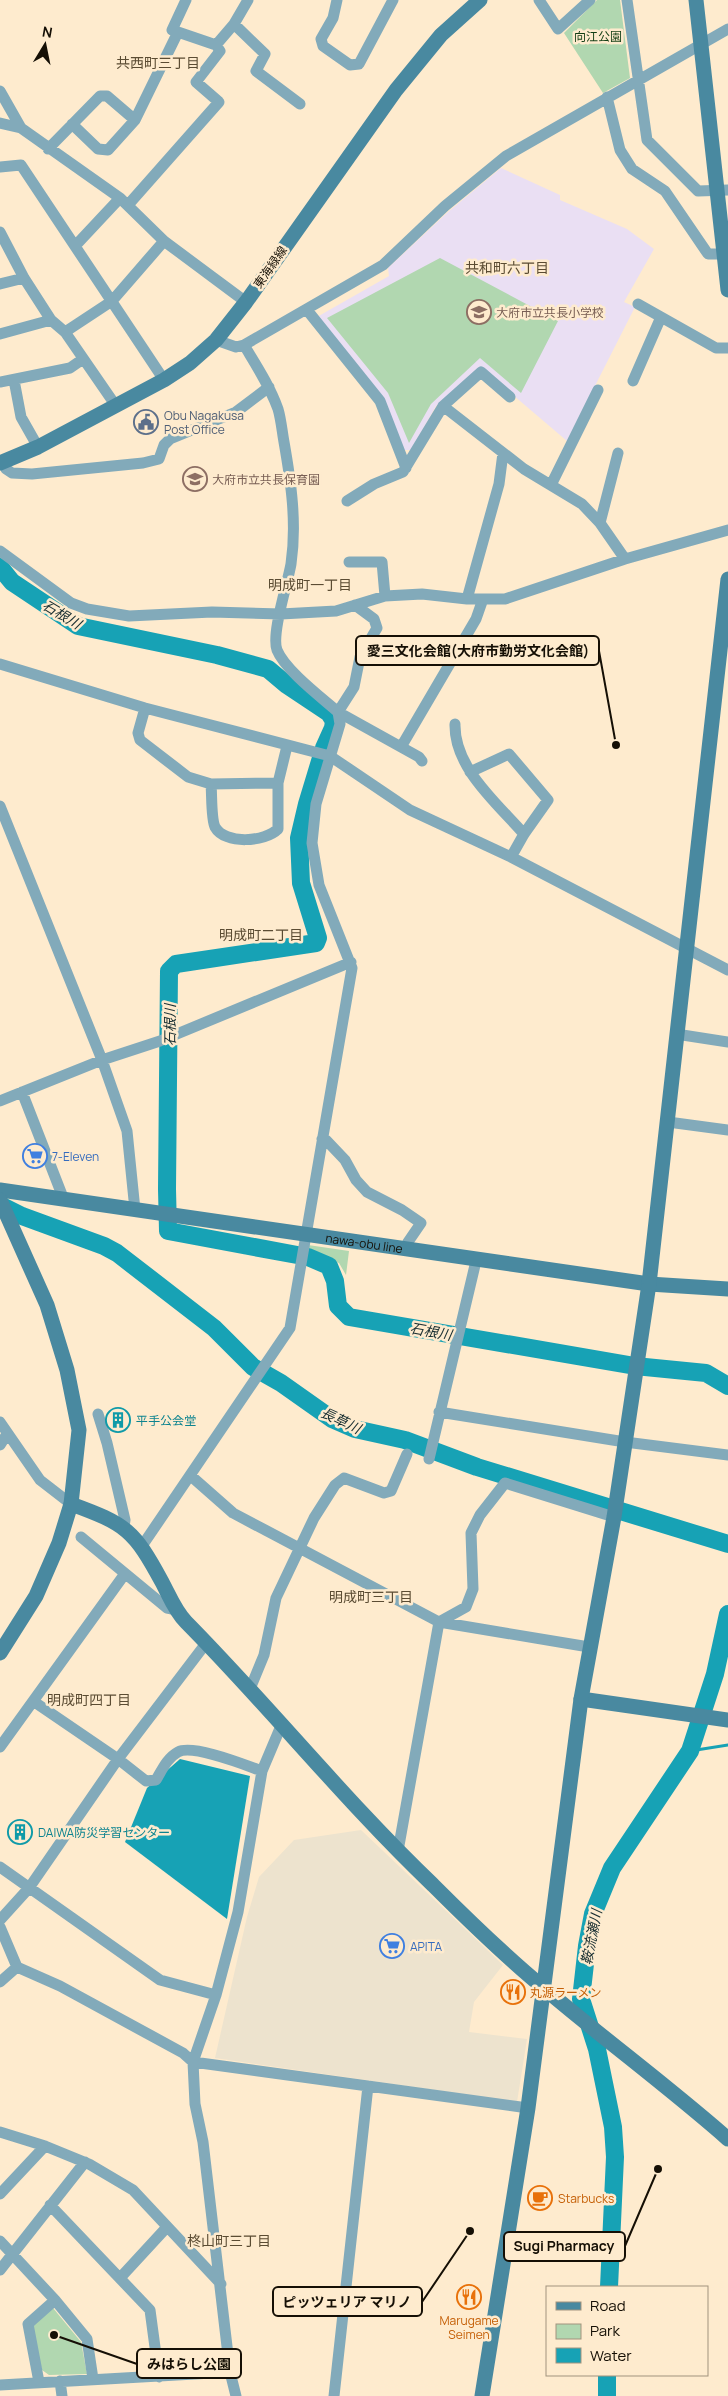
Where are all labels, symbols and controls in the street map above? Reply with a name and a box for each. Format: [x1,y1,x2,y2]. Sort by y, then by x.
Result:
north arrow [20,20,70,70]
text: N [41,21,54,42]
park label: 向江公園 [574,28,622,45]
district label: 共西町三丁目 [116,53,200,72]
street label: 東海緑線 [249,242,291,292]
district label: 共和町六丁目 [465,258,549,277]
school or university icon: 大府市立共長小学校 [466,299,492,325]
place label: 大府市立共長小学校 [496,304,604,321]
place label: Obu Nagakusa Post Office [164,407,244,438]
public building icon: Obu Nagakusa Post Office [133,409,159,435]
school or university icon: 大府市立共長保育園 [182,466,208,492]
place label: 大府市立共長保育園 [212,471,320,488]
district label: 明成町一丁目 [268,575,352,594]
water label: 石根川 [39,595,87,634]
callout: 愛三文化会館(大府市勤労文化会館) [356,636,599,665]
text: 愛三文化会館(大府市勤労文化会館) [367,641,589,660]
district label: 明成町二丁目 [219,925,303,944]
water label: 石根川 [160,1002,179,1046]
supermarket icon: 7-Eleven [22,1143,48,1169]
place label: 7-Eleven [52,1148,99,1165]
street label: nawa-obu line [325,1229,404,1257]
water label: 石根川 [409,1318,455,1344]
water label: 長草川 [318,1403,366,1438]
building icon: 平手公会堂 [105,1407,131,1433]
place label: 平手公会堂 [136,1412,196,1429]
district label: 明成町三丁目 [329,1587,413,1606]
district label: 明成町四丁目 [47,1690,131,1709]
building icon: DAIWA防災学習センター [7,1819,33,1845]
place label: DAIWA防災学習センター [38,1824,170,1841]
water label: 鞍流瀬川 [576,1906,606,1966]
supermarket icon: APITA [379,1933,405,1959]
place label: APITA [410,1938,443,1955]
restaurant icon: 丸源ラーメン [500,1979,526,2005]
place label: 丸源ラーメン [530,1984,602,2001]
cafe icon: Starbucks [527,2185,553,2211]
place label: Starbucks [558,2190,614,2207]
district label: 柊山町三丁目 [187,2231,271,2250]
callout: Sugi Pharmacy [504,2232,625,2261]
text: Sugi Pharmacy [514,2236,615,2255]
restaurant icon: Marugame Seimen [456,2284,482,2310]
legend [546,2286,708,2376]
callout: ピッツェリア マリノ [273,2287,422,2316]
text: ピッツェリア マリノ [283,2292,411,2311]
text: Road [590,2295,626,2316]
place label: Marugame Seimen [439,2312,499,2343]
text: Park [590,2320,620,2341]
text: Water [590,2345,632,2366]
callout: みはらし公園 [137,2349,241,2378]
text: みはらし公園 [147,2354,231,2373]

